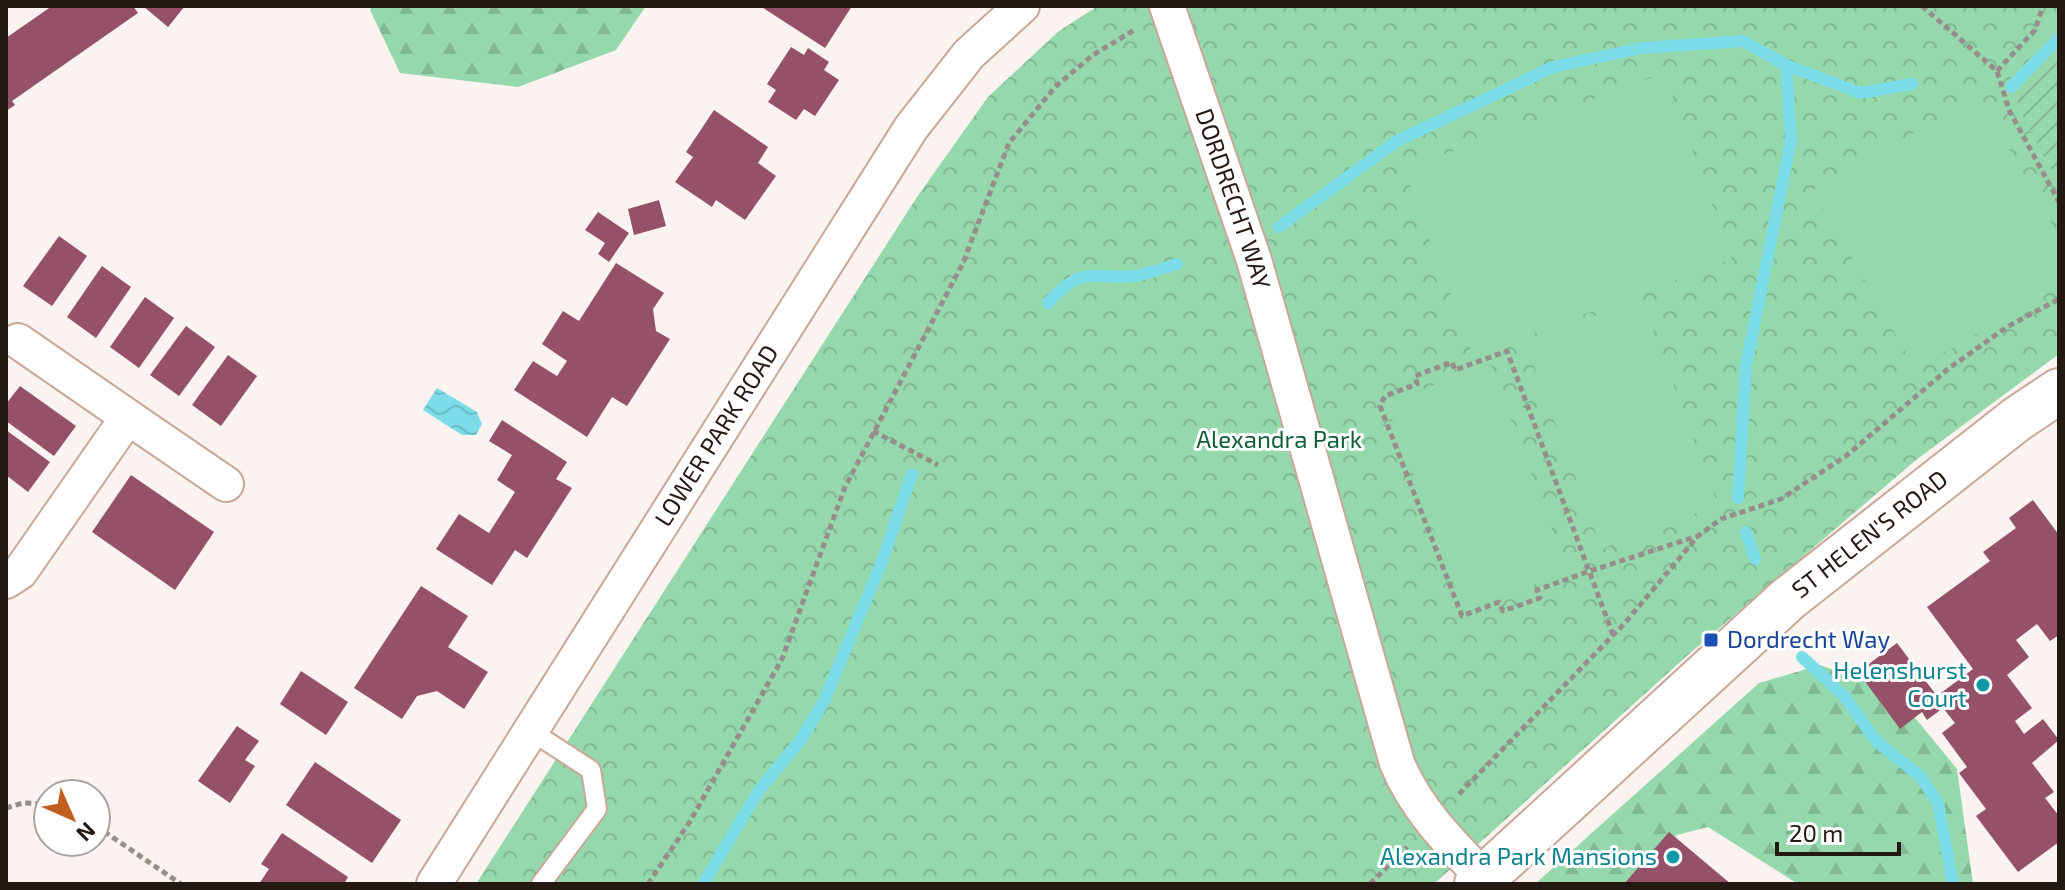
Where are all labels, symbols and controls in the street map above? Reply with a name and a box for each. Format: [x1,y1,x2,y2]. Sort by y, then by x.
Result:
street label: DORDRECHT WAY [1190,105,1278,293]
street label: LOWER PARK ROAD [648,339,783,531]
park label: Alexandra Park [1196,424,1362,453]
street label: ST HELEN'S ROAD [1785,463,1953,604]
place label: Dordrecht Way [1727,624,1890,653]
marker: Dordrecht Way [1702,631,1720,649]
place label: Helenshurst Court [1833,655,1967,712]
marker: Helenshurst Court [1974,676,1992,694]
north arrow [32,778,112,858]
scale bar [1777,806,1899,856]
text: N [72,818,102,848]
text: 20 m [1789,818,1843,847]
place label: Alexandra Park Mansions [1380,841,1657,870]
marker: Alexandra Park Mansions [1664,848,1682,866]

